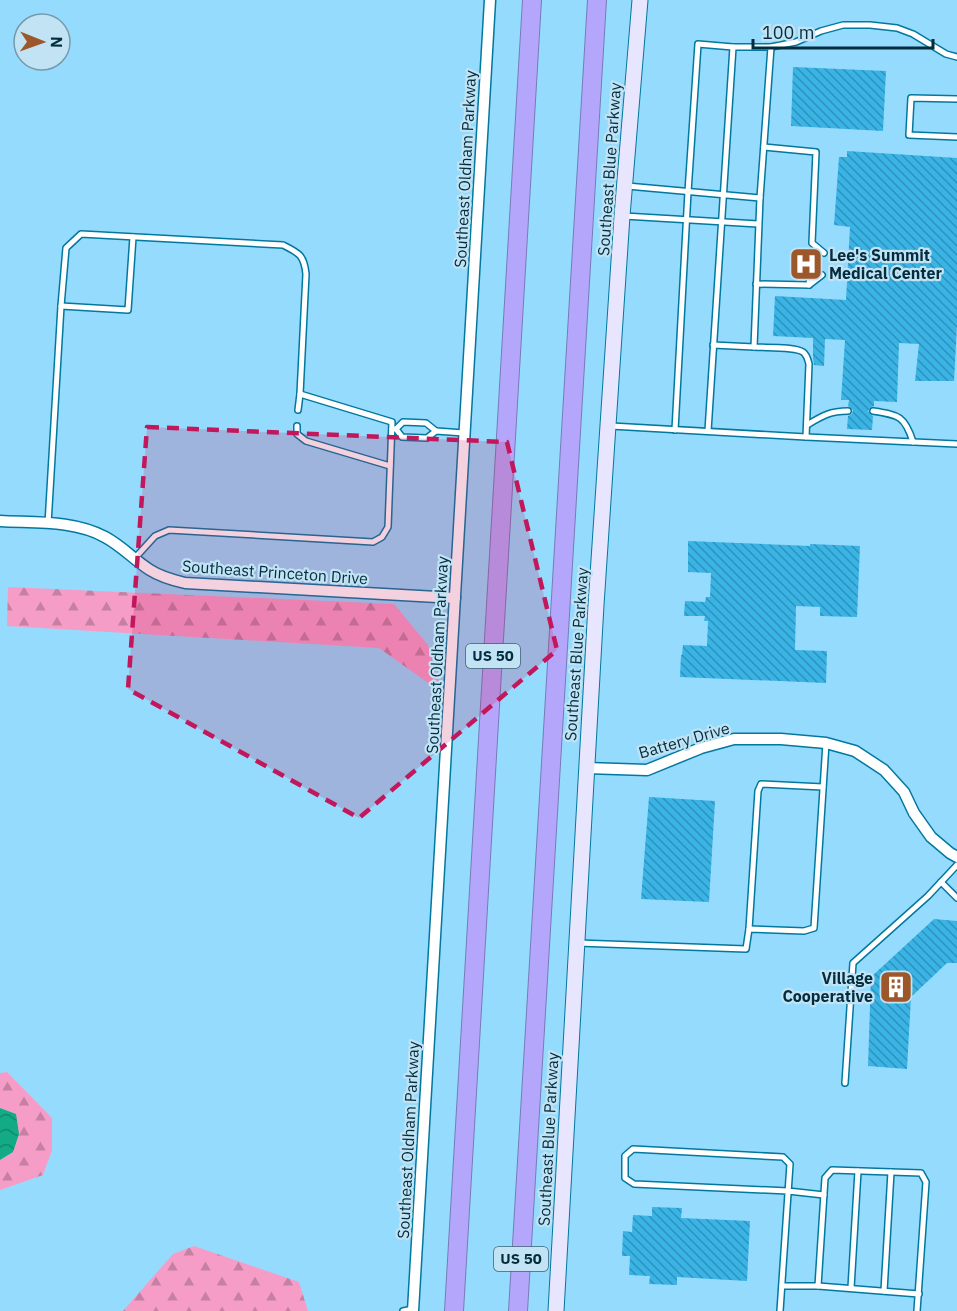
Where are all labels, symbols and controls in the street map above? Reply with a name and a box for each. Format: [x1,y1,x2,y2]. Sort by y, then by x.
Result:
north arrow [12,12,72,72]
scale bar [753,12,933,50]
text: 100 m [762,21,814,44]
text: N [47,36,67,48]
street label: Southeast Oldham Parkway [450,70,480,268]
street label: Southeast Blue Parkway [593,82,625,256]
place label: Lee's Summit Medical Center [829,245,942,283]
hospital icon: Lee's Summit Medical Center [788,246,824,282]
street label: Southeast Princeton Drive [181,556,369,588]
street label: Southeast Oldham Parkway [422,556,452,754]
street label: Southeast Blue Parkway [560,567,592,741]
road number: US 50 [466,644,520,668]
street label: Battery Drive [636,717,732,763]
place label: Village Cooperative [782,968,873,1006]
building icon: Village Cooperative [878,969,914,1005]
street label: Southeast Oldham Parkway [393,1041,423,1239]
street label: Southeast Blue Parkway [533,1052,563,1226]
road number: US 50 [494,1247,548,1271]

